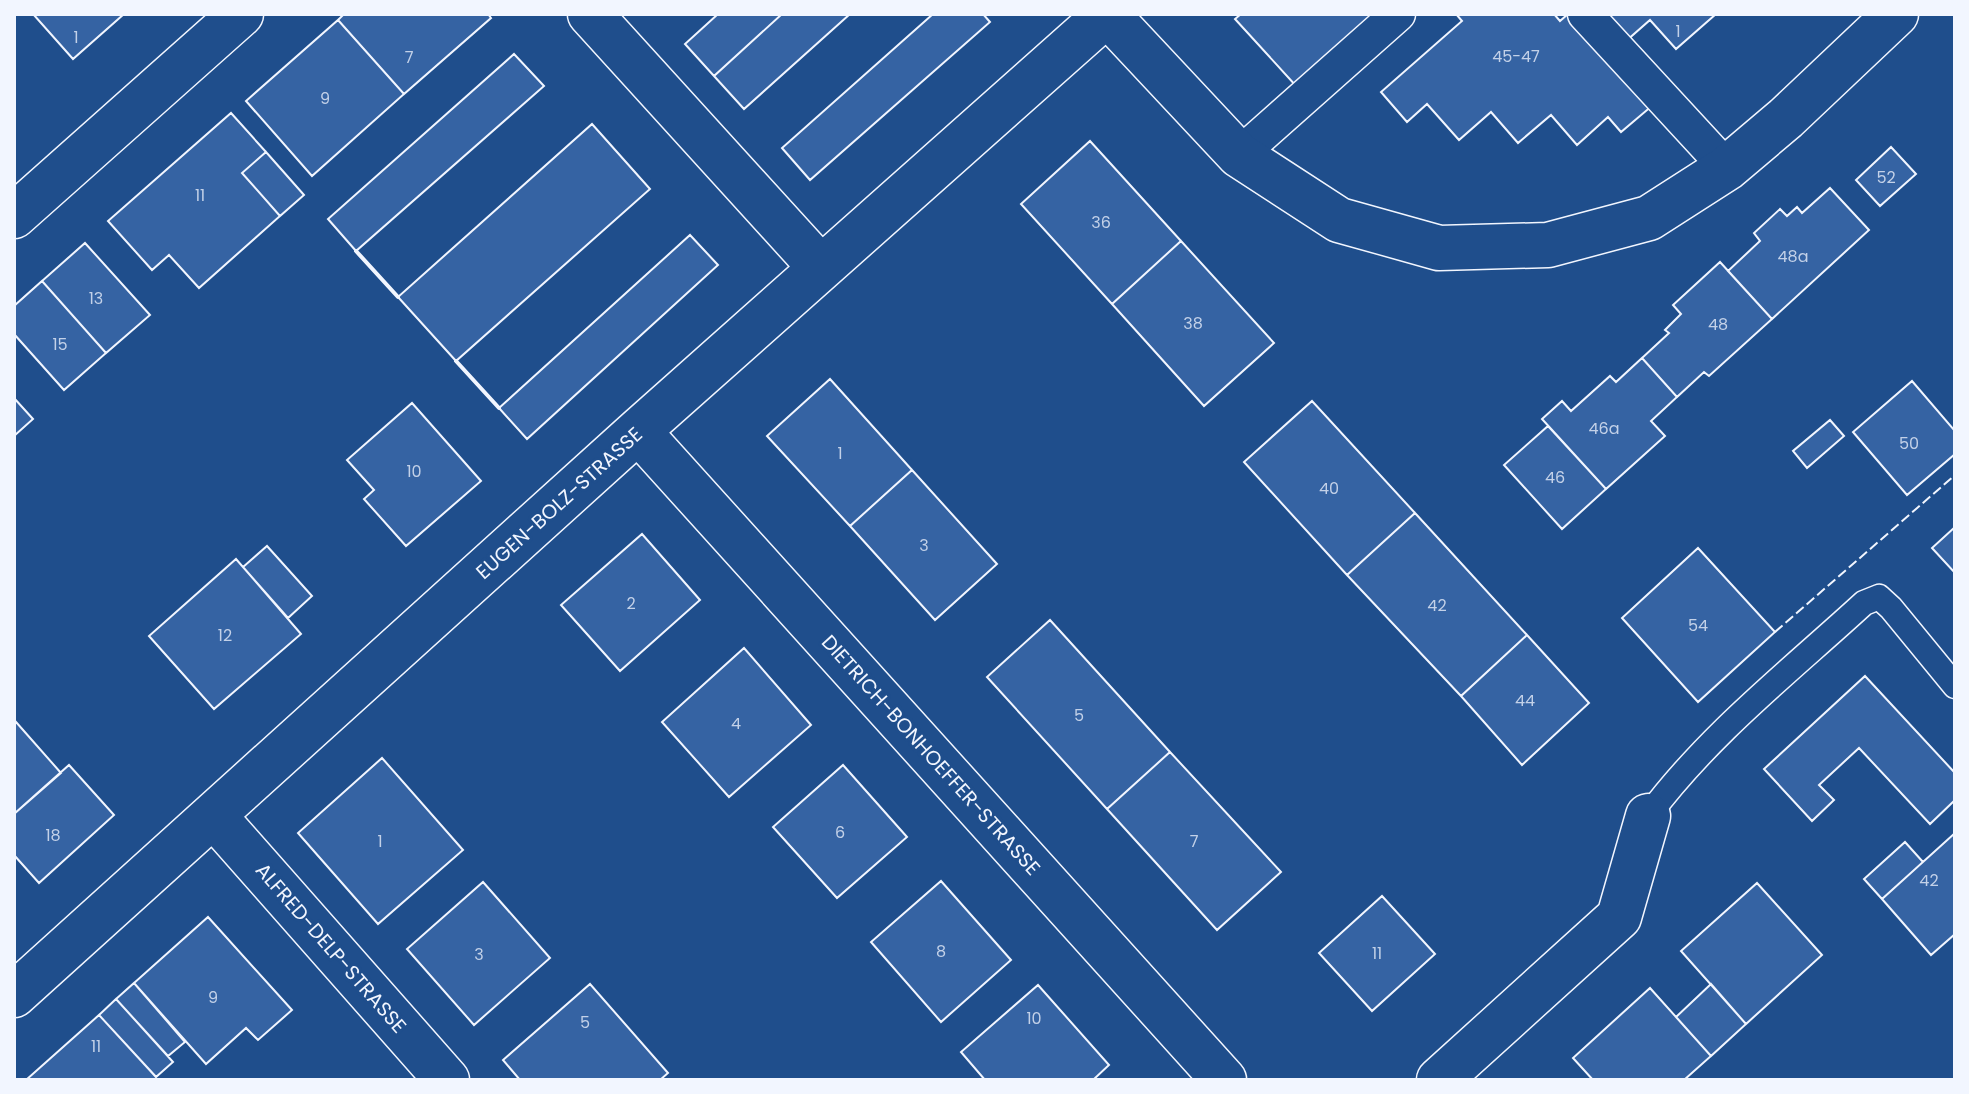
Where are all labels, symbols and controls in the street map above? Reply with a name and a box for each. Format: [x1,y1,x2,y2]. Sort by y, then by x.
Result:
house number: 1 [1675,20,1681,43]
house number: 1 [73,26,79,49]
house number: 45-47 [1492,45,1540,68]
house number: 7 [405,46,414,69]
house number: 9 [320,87,330,110]
house number: 52 [1876,166,1896,189]
house number: 11 [195,184,205,207]
house number: 36 [1091,211,1111,234]
house number: 48a [1778,245,1808,268]
house number: 13 [89,287,103,310]
house number: 38 [1183,312,1203,335]
house number: 48 [1708,313,1728,336]
house number: 15 [52,333,68,356]
house number: 46a [1588,417,1620,440]
street label: EUGEN-BOLZ-STRASSE [470,421,648,585]
house number: 50 [1899,432,1919,455]
house number: 1 [837,442,843,465]
house number: 10 [406,460,422,483]
house number: 46 [1545,466,1565,489]
house number: 40 [1319,477,1339,500]
house number: 3 [919,534,929,557]
house number: 2 [626,592,636,615]
house number: 42 [1427,594,1447,617]
house number: 54 [1688,614,1708,637]
house number: 12 [218,624,232,647]
street label: DIETRICH-BONHOEFFER-STRASSE [815,629,1047,881]
house number: 44 [1515,689,1535,712]
house number: 5 [1074,704,1084,727]
house number: 4 [731,712,741,735]
house number: 6 [835,821,845,844]
house number: 18 [45,824,61,847]
house number: 1 [377,830,383,853]
house number: 7 [1190,830,1199,853]
street label: ALFRED-DELP-STRASSE [249,857,413,1039]
house number: 42 [1919,869,1939,892]
house number: 8 [936,940,946,963]
house number: 11 [1372,942,1382,965]
house number: 3 [474,943,484,966]
house number: 9 [208,986,218,1009]
house number: 10 [1026,1007,1042,1030]
house number: 5 [580,1011,590,1034]
house number: 11 [91,1035,101,1058]

